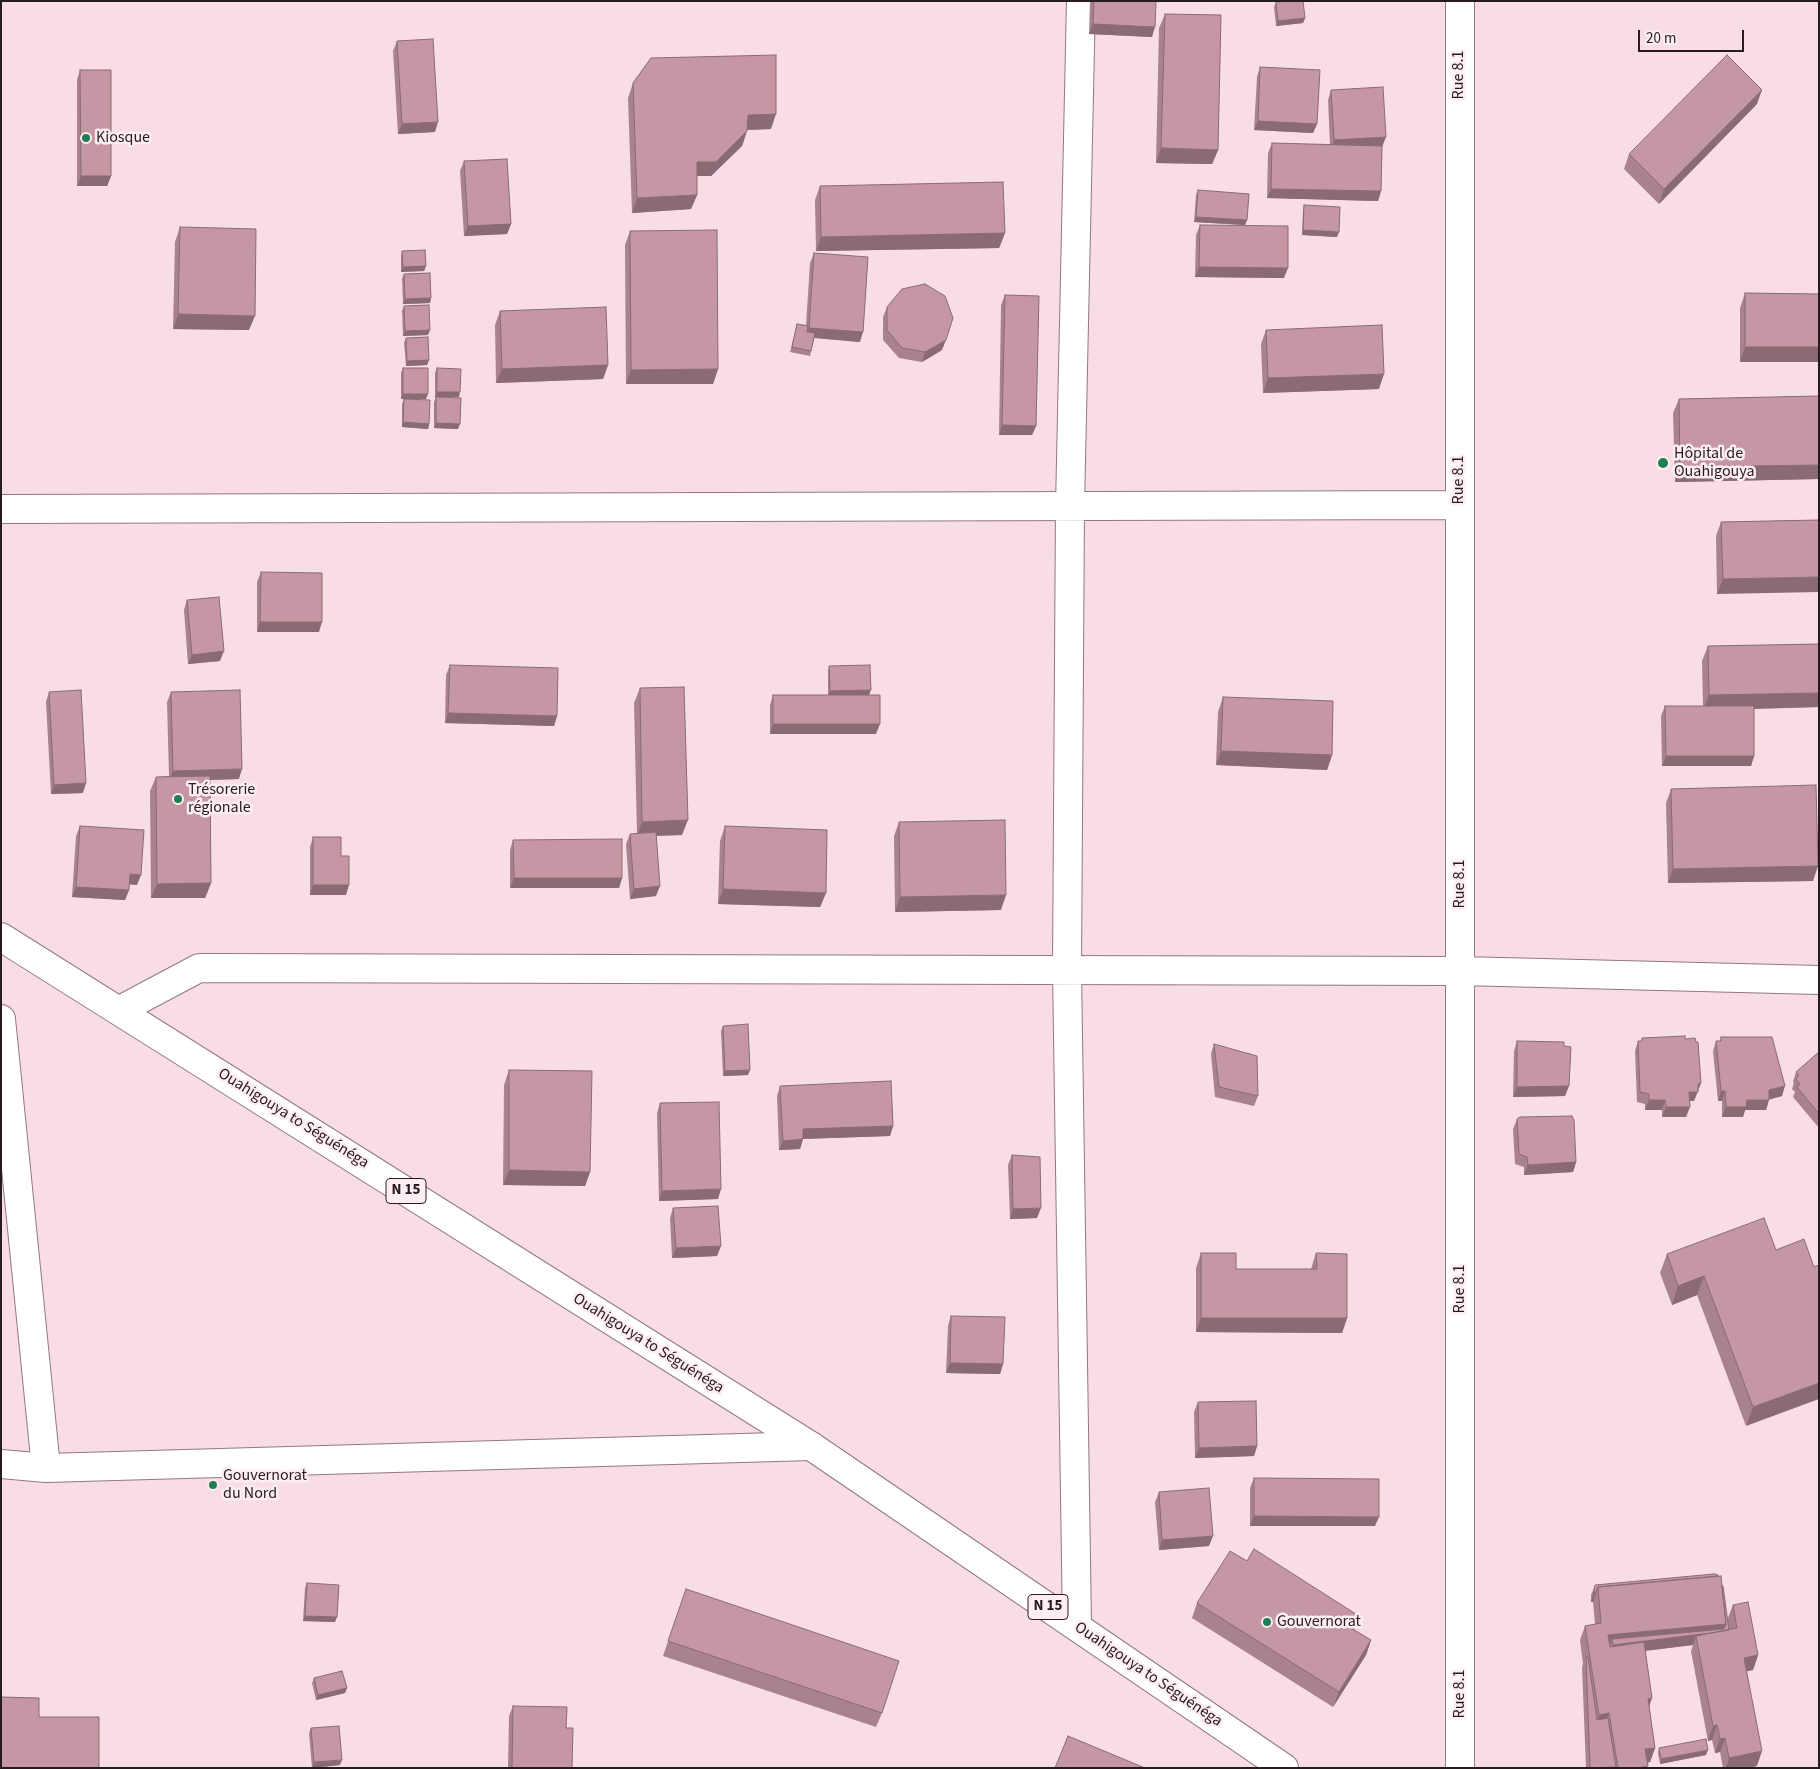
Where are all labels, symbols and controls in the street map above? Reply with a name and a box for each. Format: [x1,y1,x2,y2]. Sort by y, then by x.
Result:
scale bar [1640,20,1746,52]
text: 20 m [1646,28,1676,49]
street label: Rue 8.1 [1449,51,1469,99]
place label: Kiosque [96,128,150,148]
marker: Kiosque [80,132,92,144]
place label: Hôpital de Ouahigouya [1674,444,1754,482]
street label: Rue 8.1 [1449,456,1469,504]
marker: Hôpital de Ouahigouya [1656,456,1670,470]
place label: Trésorerie régionale [188,780,255,818]
marker: Trésorerie régionale [172,793,184,805]
street label: Rue 8.1 [1450,860,1470,908]
street label: Ouahigouya to Séguénéga [214,1065,372,1173]
road number: N 15 [386,1178,426,1204]
street label: Rue 8.1 [1450,1265,1470,1313]
street label: Ouahigouya to Séguénéga [569,1290,727,1398]
place label: Gouvernorat du Nord [223,1466,307,1504]
marker: Gouvernorat du Nord [207,1479,219,1491]
road number: N 15 [1028,1594,1068,1620]
place label: Gouvernorat [1277,1612,1361,1632]
marker: Gouvernorat [1261,1616,1273,1628]
street label: Ouahigouya to Séguénéga [1070,1618,1226,1732]
street label: Rue 8.1 [1450,1670,1470,1718]

